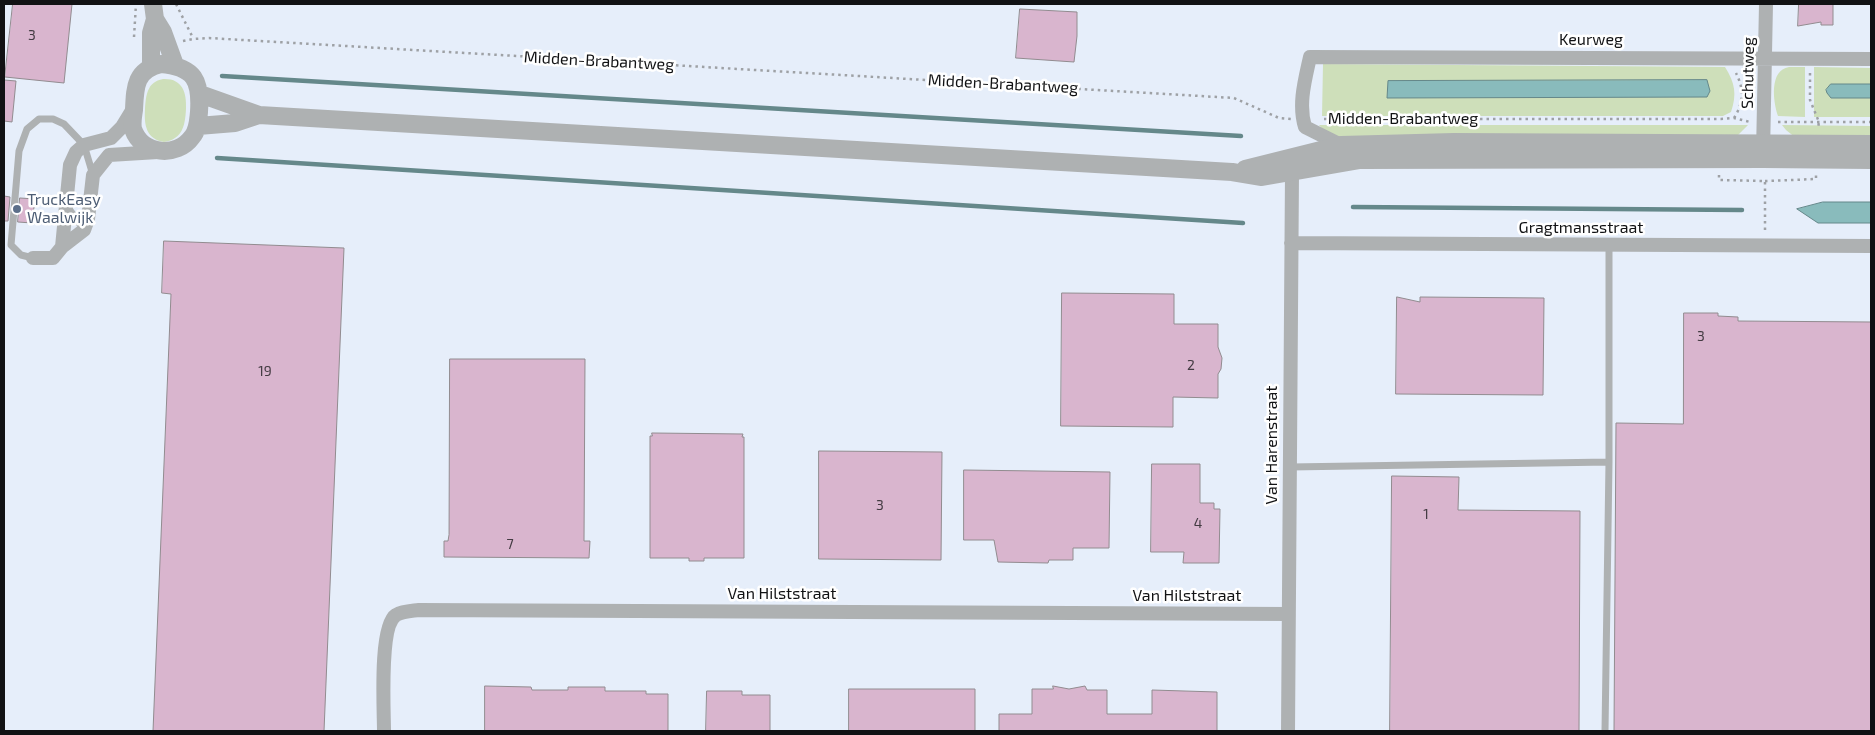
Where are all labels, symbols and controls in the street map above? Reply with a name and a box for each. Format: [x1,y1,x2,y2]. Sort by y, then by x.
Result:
house number: 3 [28,27,36,43]
street label: Keurweg [1559,30,1623,50]
street label: Schutweg [1738,37,1758,109]
street label: Midden-Brabantweg [523,47,675,75]
street label: Midden-Brabantweg [927,70,1079,98]
street label: Midden-Brabantweg [1328,109,1478,129]
place label: TruckEasy Waalwijk [27,190,101,228]
marker: TruckEasy Waalwijk [11,203,23,215]
street label: Gragtmansstraat [1519,218,1643,238]
house number: 3 [1697,328,1705,344]
house number: 2 [1187,357,1195,373]
house number: 19 [258,363,272,379]
street label: Van Harenstraat [1262,386,1282,504]
house number: 3 [876,497,884,513]
house number: 1 [1423,506,1429,522]
house number: 4 [1194,515,1202,531]
house number: 7 [506,536,514,552]
street label: Van Hilststraat [728,584,836,604]
street label: Van Hilststraat [1133,586,1241,606]

